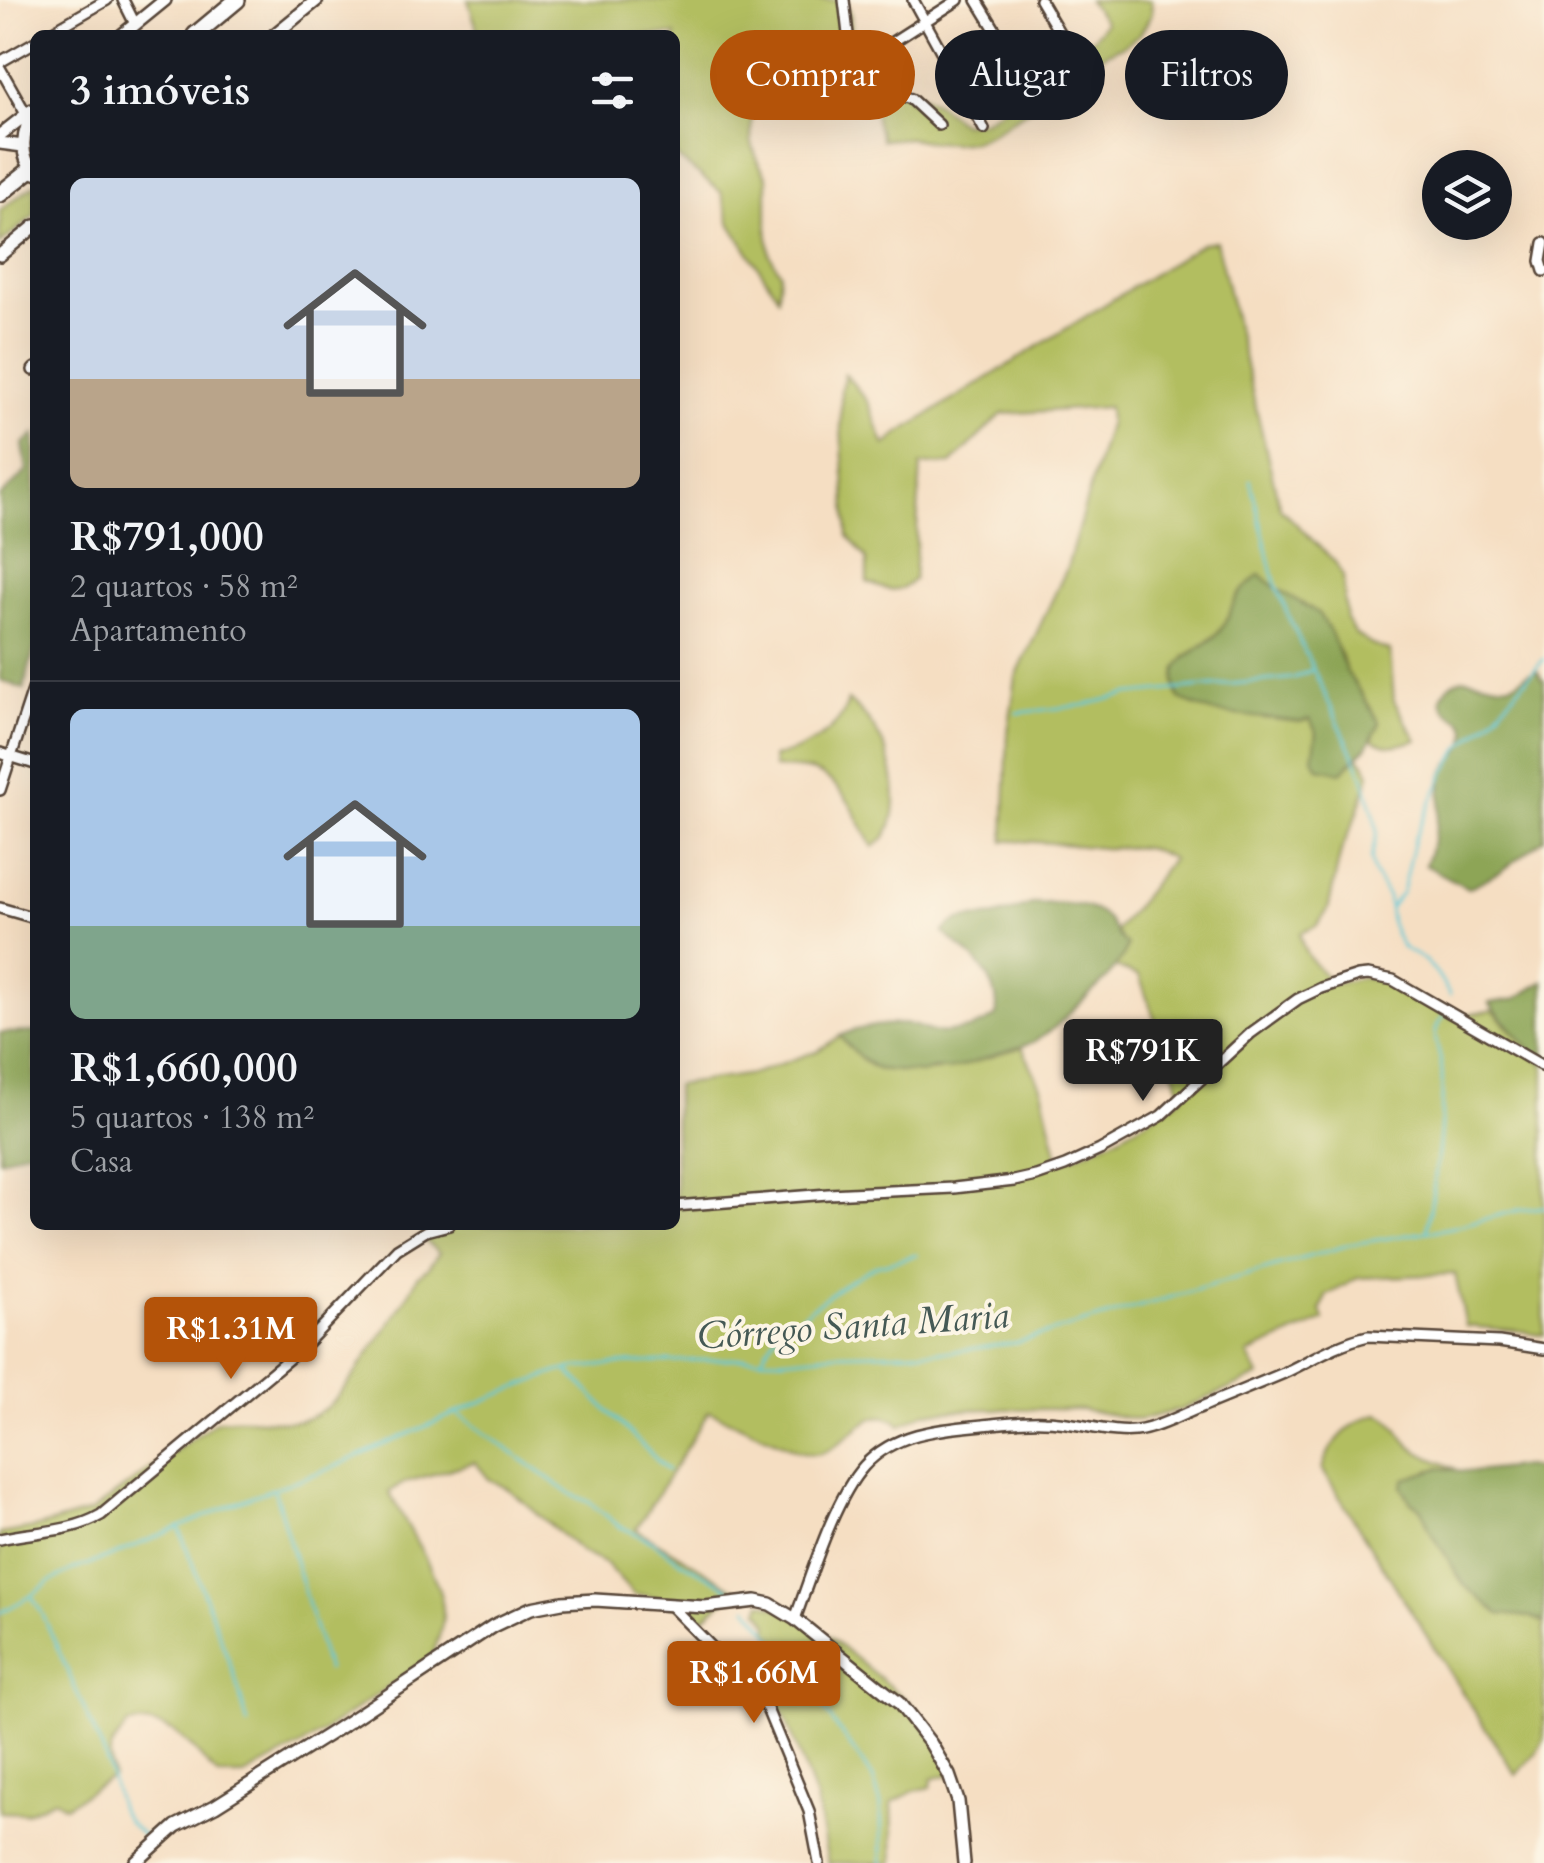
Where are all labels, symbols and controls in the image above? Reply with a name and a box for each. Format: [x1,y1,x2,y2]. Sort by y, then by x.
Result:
chip: Comprar [710,30,915,120]
chip: Alugar [935,30,1105,120]
chip: Filtros [1125,30,1288,120]
text: 3 imóveis [70,62,250,119]
icon: filters [585,63,640,118]
map controls [1422,150,1512,240]
button: layers [1422,150,1512,240]
icon: home [265,243,445,423]
text: R$791,000 [70,508,264,565]
text: 2 quartos · 58 m² [70,565,298,609]
text: Apartamento [70,609,246,653]
icon: home [265,774,445,954]
pin: R$791K [1062,1019,1224,1104]
text: R$791K [1085,1029,1201,1073]
text: R$1,660,000 [70,1039,298,1096]
text: 5 quartos · 138 m² [70,1096,314,1140]
text: Casa [70,1140,133,1184]
water label: Córrego Santa Maria [695,1289,1011,1363]
pin: R$1.31M [139,1297,323,1382]
text: R$1.31M [166,1307,296,1351]
pin: R$1.66M [662,1641,846,1726]
text: R$1.66M [689,1651,819,1695]

